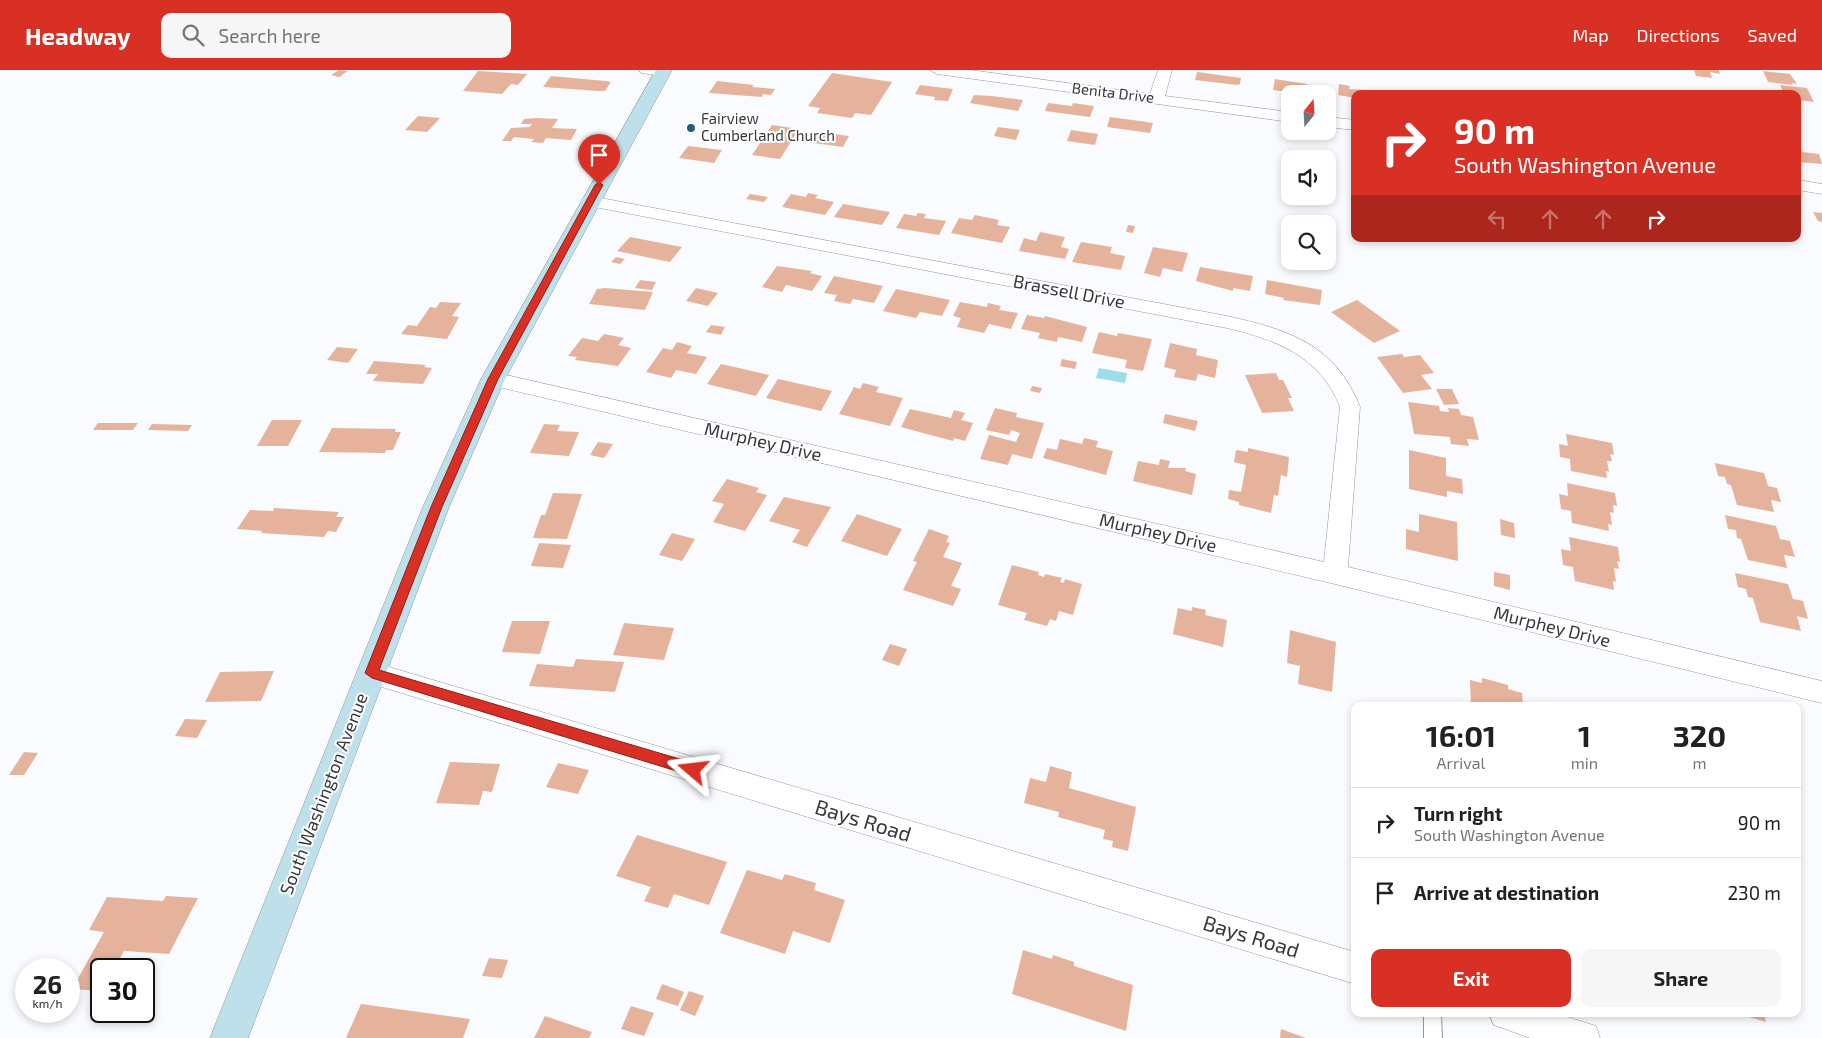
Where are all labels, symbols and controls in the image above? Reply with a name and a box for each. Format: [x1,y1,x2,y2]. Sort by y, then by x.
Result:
search box [161,13,511,58]
text: Headway [25,21,131,50]
icon: search [179,21,207,49]
text: Search here [219,24,321,47]
text: Map [1572,24,1609,46]
text: Directions [1637,24,1720,46]
text: Saved [1748,24,1797,46]
street label: Benita Drive [1071,78,1155,106]
north arrow [1281,85,1336,140]
map controls [1281,85,1336,270]
place label: Fairview Cumberland Church [701,109,835,144]
text: 90 m [1454,109,1535,151]
icon: right [1371,110,1436,175]
marker: Fairview Cumberland Church [685,122,697,134]
pin [578,134,620,185]
icon: arrive [585,141,613,169]
button: sound [1281,150,1336,205]
text: South Washington Avenue [1454,151,1716,177]
icon: left [1483,205,1511,233]
icon: ahead [1536,205,1564,233]
icon: ahead [1589,205,1617,233]
icon: right [1642,205,1670,233]
button: search [1281,215,1336,270]
street label: Brassell Drive [1012,269,1127,313]
street label: Murphey Drive [702,417,824,465]
street label: Murphey Drive [1097,508,1219,556]
street label: Murphey Drive [1492,601,1613,651]
street label: South Washington Avenue [274,690,372,898]
text: 16:01 [1426,717,1496,753]
text: 1 [1578,717,1591,753]
text: 320 [1673,717,1726,753]
position arrow [666,743,718,795]
text: Arrival [1437,753,1485,772]
text: min [1571,753,1598,772]
text: m [1693,753,1707,772]
street label: Bays Road [812,793,915,846]
text: Turn right [1414,802,1502,825]
icon: right [1371,809,1399,837]
text: 90 m [1738,811,1781,834]
text: South Washington Avenue [1414,825,1605,844]
icon: arrive [1371,879,1399,907]
text: Arrive at destination [1414,881,1599,904]
text: 230 m [1727,881,1781,904]
street label: Bays Road [1200,909,1303,962]
button: Exit [1371,949,1571,1007]
button: Share [1581,949,1781,1007]
speed limit sign: 30 [90,958,155,1023]
text: 26 [33,969,62,999]
text: km/h [33,996,62,1010]

